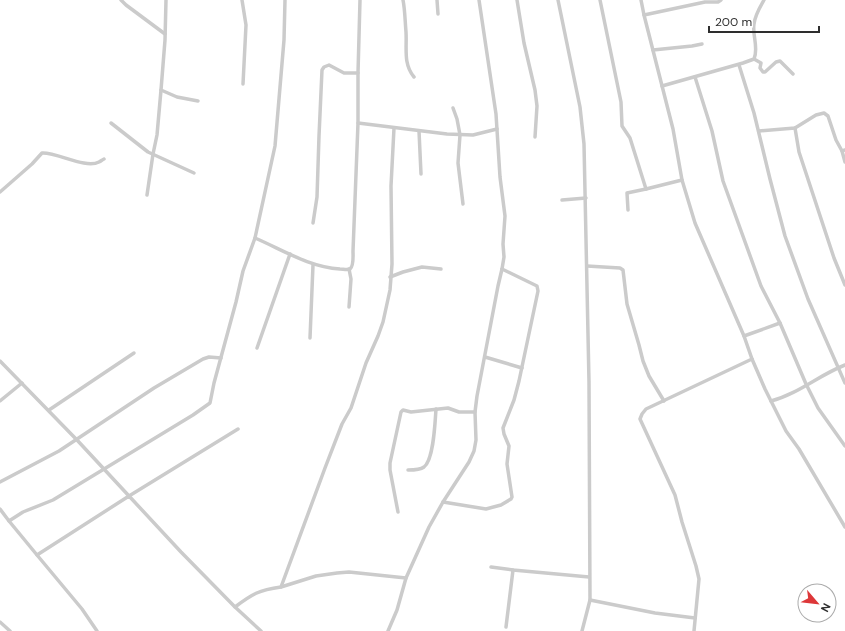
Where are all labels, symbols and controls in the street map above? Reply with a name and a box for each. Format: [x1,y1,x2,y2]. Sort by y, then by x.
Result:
scale bar [709,8,819,34]
text: 200 m [715,14,752,30]
north arrow [797,583,837,623]
text: N [818,601,834,615]

